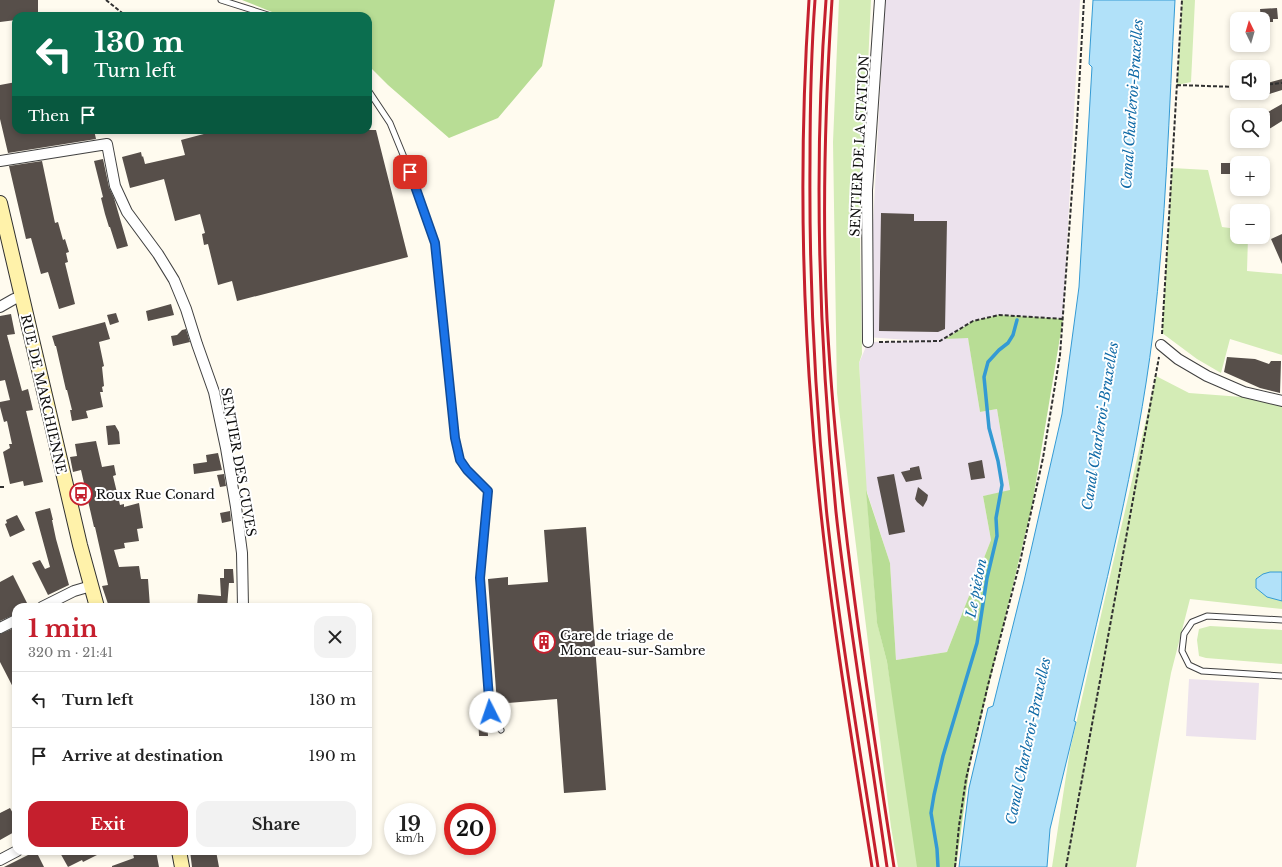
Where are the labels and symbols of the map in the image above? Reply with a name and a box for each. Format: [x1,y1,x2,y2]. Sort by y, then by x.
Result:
north arrow [1230,12,1270,52]
water label: Canal Charleroi-Bruxelles [1117,18,1147,190]
street label: SENTIER DE LA STATION [846,54,873,237]
pin [393,155,427,189]
street label: RUE DE MARCHIENNE [17,313,70,476]
water label: Canal Charleroi-Bruxelles [1078,341,1122,511]
street label: SENTIER DES CUVES [217,386,260,538]
bus stop icon: Roux Rue Conard [68,481,94,507]
place label: Roux Rue Conard [96,486,215,503]
water label: Le piéton [961,557,991,620]
place label: Gare de triage de Monceau-sur-Sambre [560,627,706,659]
building icon: Gare de triage de Monceau-sur-Sambre [531,629,557,655]
water label: Canal Charleroi-Bruxelles [1001,656,1055,826]
position arrow [469,691,511,733]
speed limit sign: 20 [444,803,496,855]

